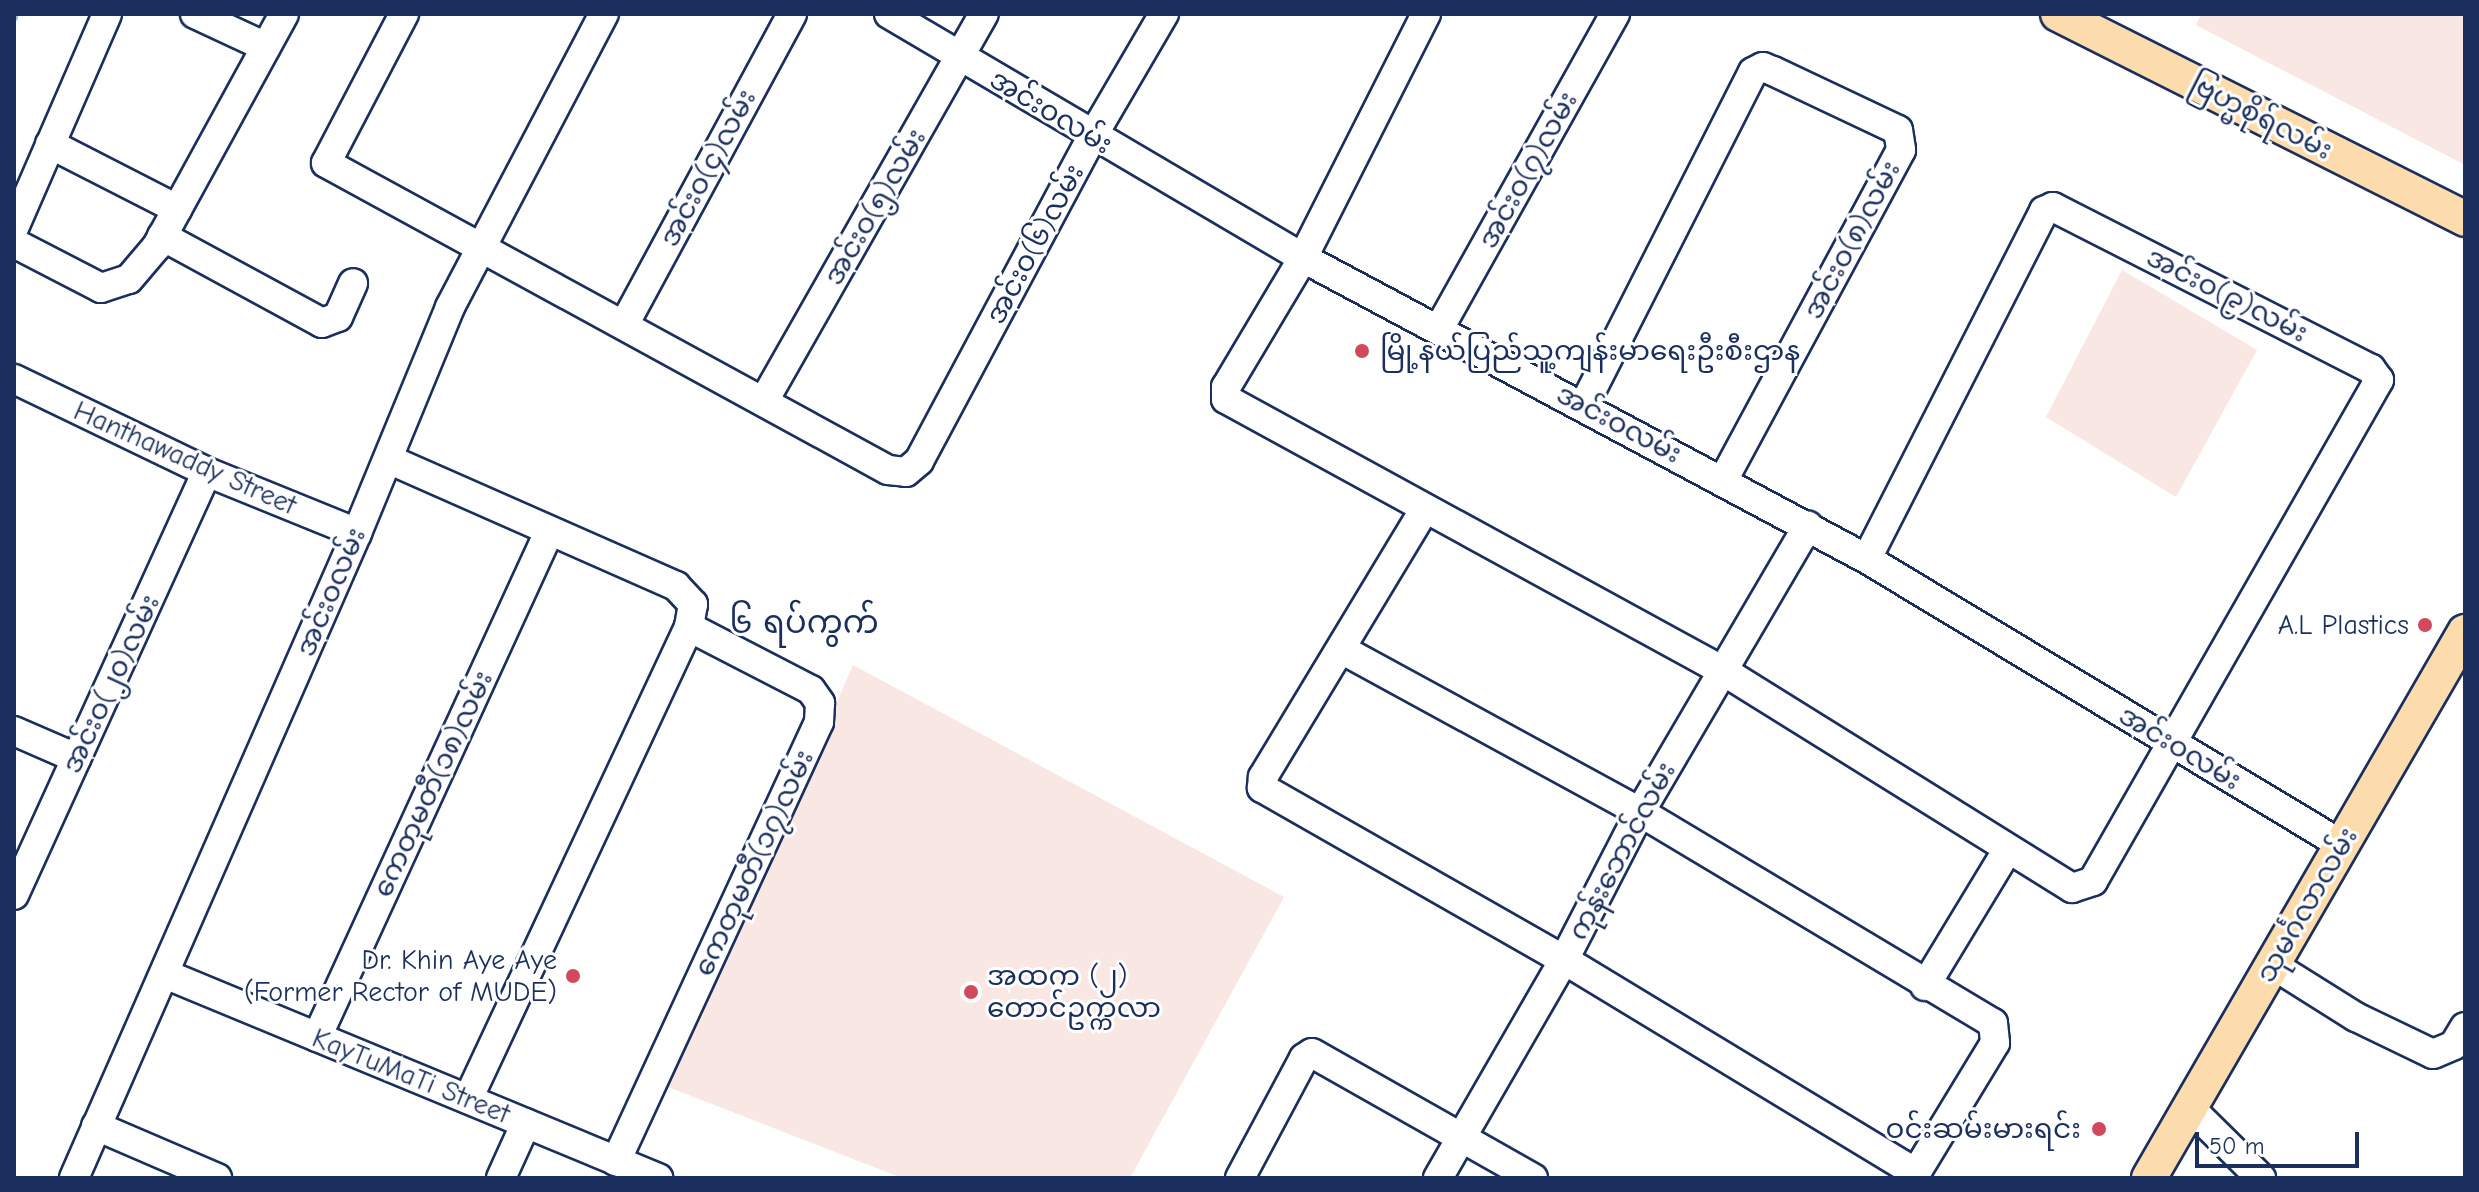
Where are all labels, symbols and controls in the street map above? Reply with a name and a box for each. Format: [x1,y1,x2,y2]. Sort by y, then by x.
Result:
street label: အင်းဝလမ်း [984,62,1118,162]
street label: ဗြဟ္မစိုရ်လမ်း [2184,67,2338,167]
street label: အင်းဝ(၄)လမ်း [652,84,764,252]
street label: အင်းဝ(၇)လမ်း [1471,86,1585,254]
street label: အင်းဝ(၅)လမ်း [817,123,933,291]
street label: အင်းဝ(၈)လမ်း [1796,155,1908,325]
street label: အင်းဝ(၆)လမ်း [979,158,1091,330]
street label: အင်းဝ(၉)လမ်း [2141,240,2313,350]
place label: မြို့နယ်ပြည်သူ့ကျန်းမာရေးဦးစီးဌာန [1380,334,1800,368]
marker: မြို့နယ်ပြည်သူ့ကျန်းမာရေးဦးစီးဌာန [1351,340,1373,362]
street label: အင်းဝလမ်း [1551,377,1687,471]
street label: Hanthawaddy Street [69,394,301,522]
street label: အင်းဝလမ်း [289,522,373,662]
street label: အင်းဝ(၂၀)လမ်း [55,589,167,779]
district label: ၆ ရပ်ကွက် [729,604,879,642]
place label: A.L Plastics [2278,608,2409,642]
marker: A.L Plastics [2416,616,2434,634]
street label: ကေတုမတီ(၁၈)လမ်း [366,665,500,903]
street label: အင်းဝလမ်း [2113,698,2247,798]
street label: ကေတုမတီ(၁၇)လမ်း [687,745,821,981]
street label: ကုန်းဘောင်လမ်း [1561,756,1683,946]
street label: သုမင်္ဂလာလမ်း [2249,821,2365,989]
place label: Dr. Khin Aye Aye (Former Rector of MUDE) [244,943,557,1009]
place label: အထက (၂) တောင်ဥက္ကလာ [987,959,1161,1025]
marker: Dr. Khin Aye Aye (Former Rector of MUDE) [564,967,582,985]
marker: အထက (၂) တောင်ဥက္ကလာ [962,983,980,1001]
street label: KayTuMaTi Street [307,1021,515,1131]
place label: ဝင်းဆမ်းမားရင်း [1886,1112,2081,1146]
scale bar [2199,1116,2363,1166]
marker: ဝင်းဆမ်းမားရင်း [2088,1118,2110,1140]
text: 50 m [2209,1132,2265,1160]

